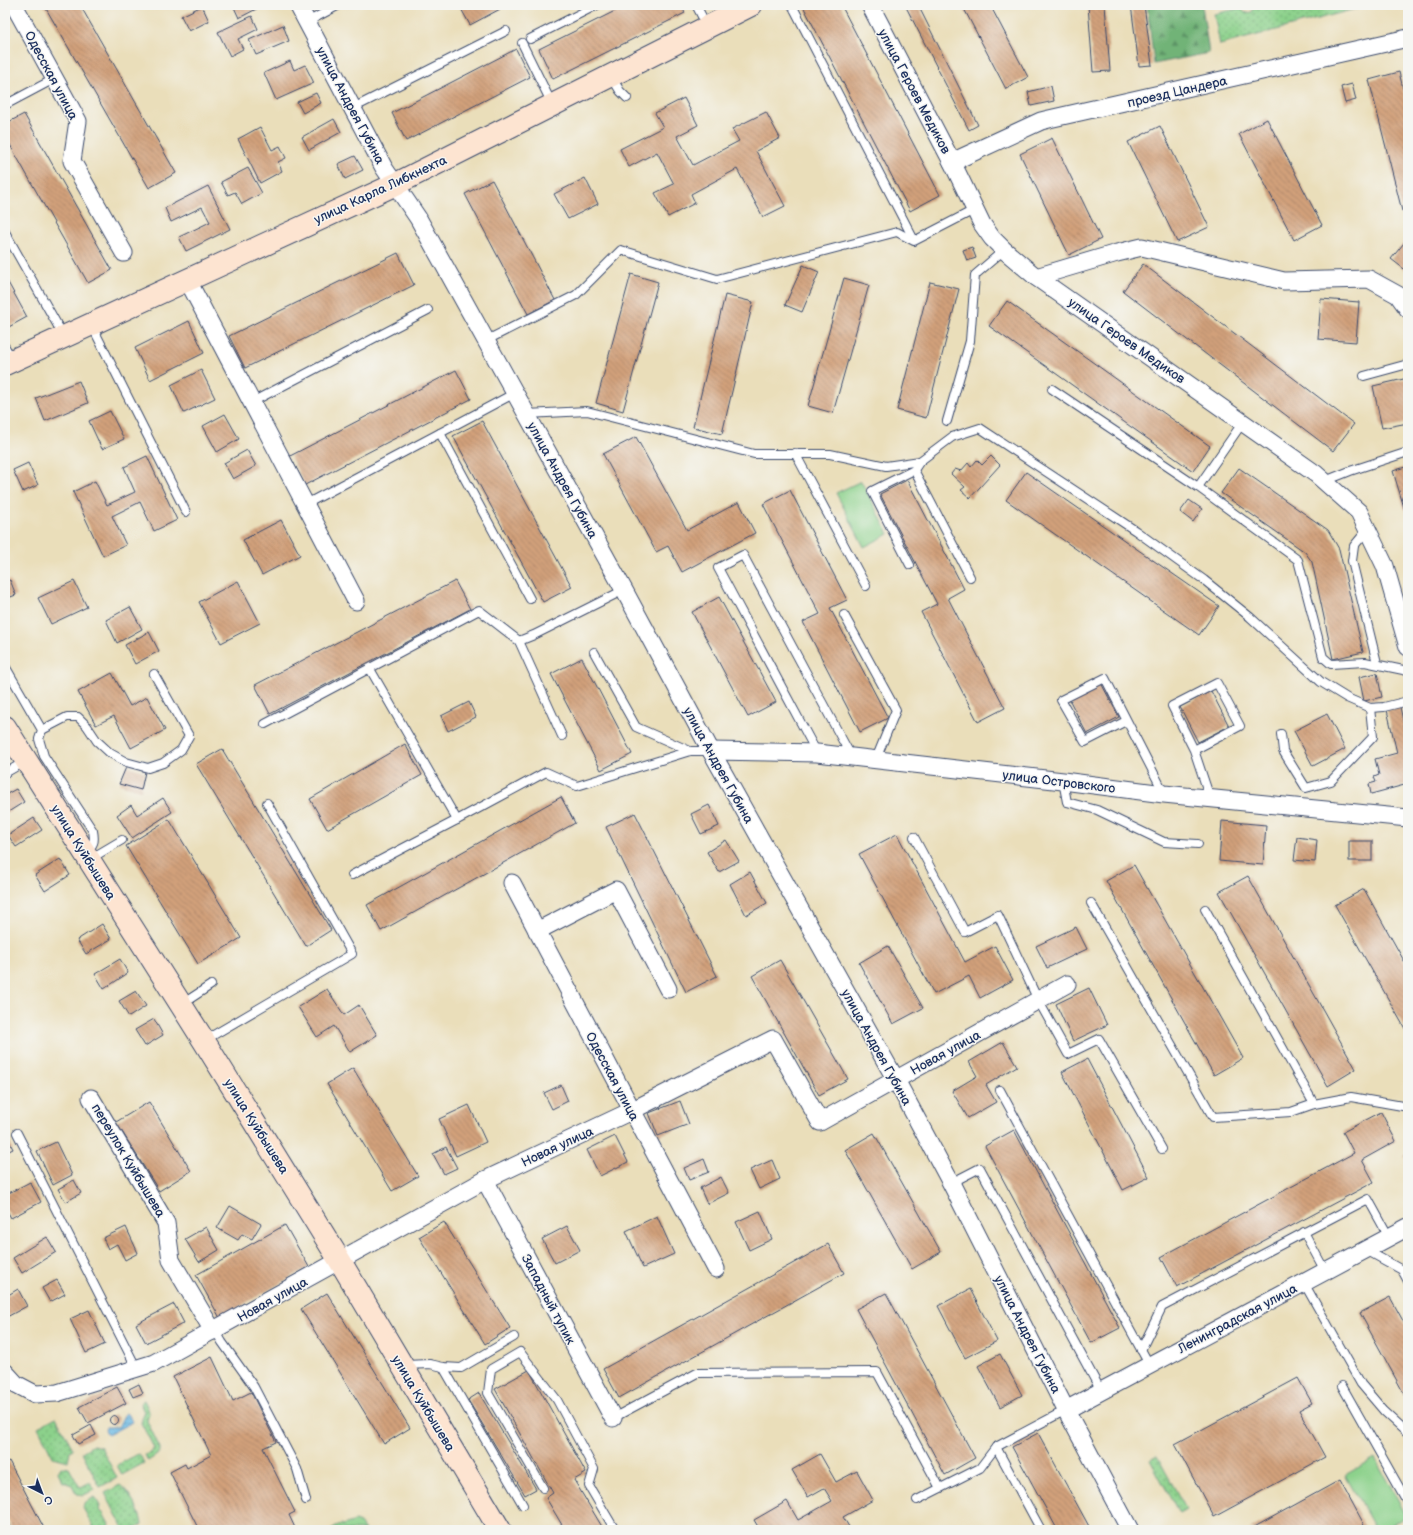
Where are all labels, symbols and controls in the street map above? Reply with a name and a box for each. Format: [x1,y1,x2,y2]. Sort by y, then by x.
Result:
street label: улица Героев Медиков [874,26,954,157]
street label: Одесская улица [21,28,81,123]
street label: улица Андрея Губина [312,44,388,167]
street label: проезд Цандера [1126,73,1229,111]
street label: улица Карла Либкнехта [311,152,450,228]
street label: улица Героев Медиков [1065,294,1188,387]
street label: улица Андрея Губина [523,420,601,542]
street label: улица Андрея Губина [679,705,757,827]
street label: улица Островского [1002,767,1116,797]
street label: улица Куйбышева [47,802,119,903]
street label: улица Андрея Губина [837,987,915,1109]
street label: Новая улица [908,1027,984,1079]
street label: Одесская улица [582,1029,642,1124]
street label: улица Куйбышева [220,1076,292,1177]
street label: переулок Куйбышева [88,1101,169,1221]
street label: Новая улица [519,1123,596,1171]
street label: Западный тупик [518,1252,579,1347]
street label: улица Андрея Губина [990,1273,1064,1397]
street label: Новая улица [235,1274,311,1326]
street label: Ленинградская улица [1174,1280,1300,1358]
street label: улица Куйбышева [388,1352,458,1455]
north arrow [22,1473,62,1513]
text: С [41,1493,56,1508]

